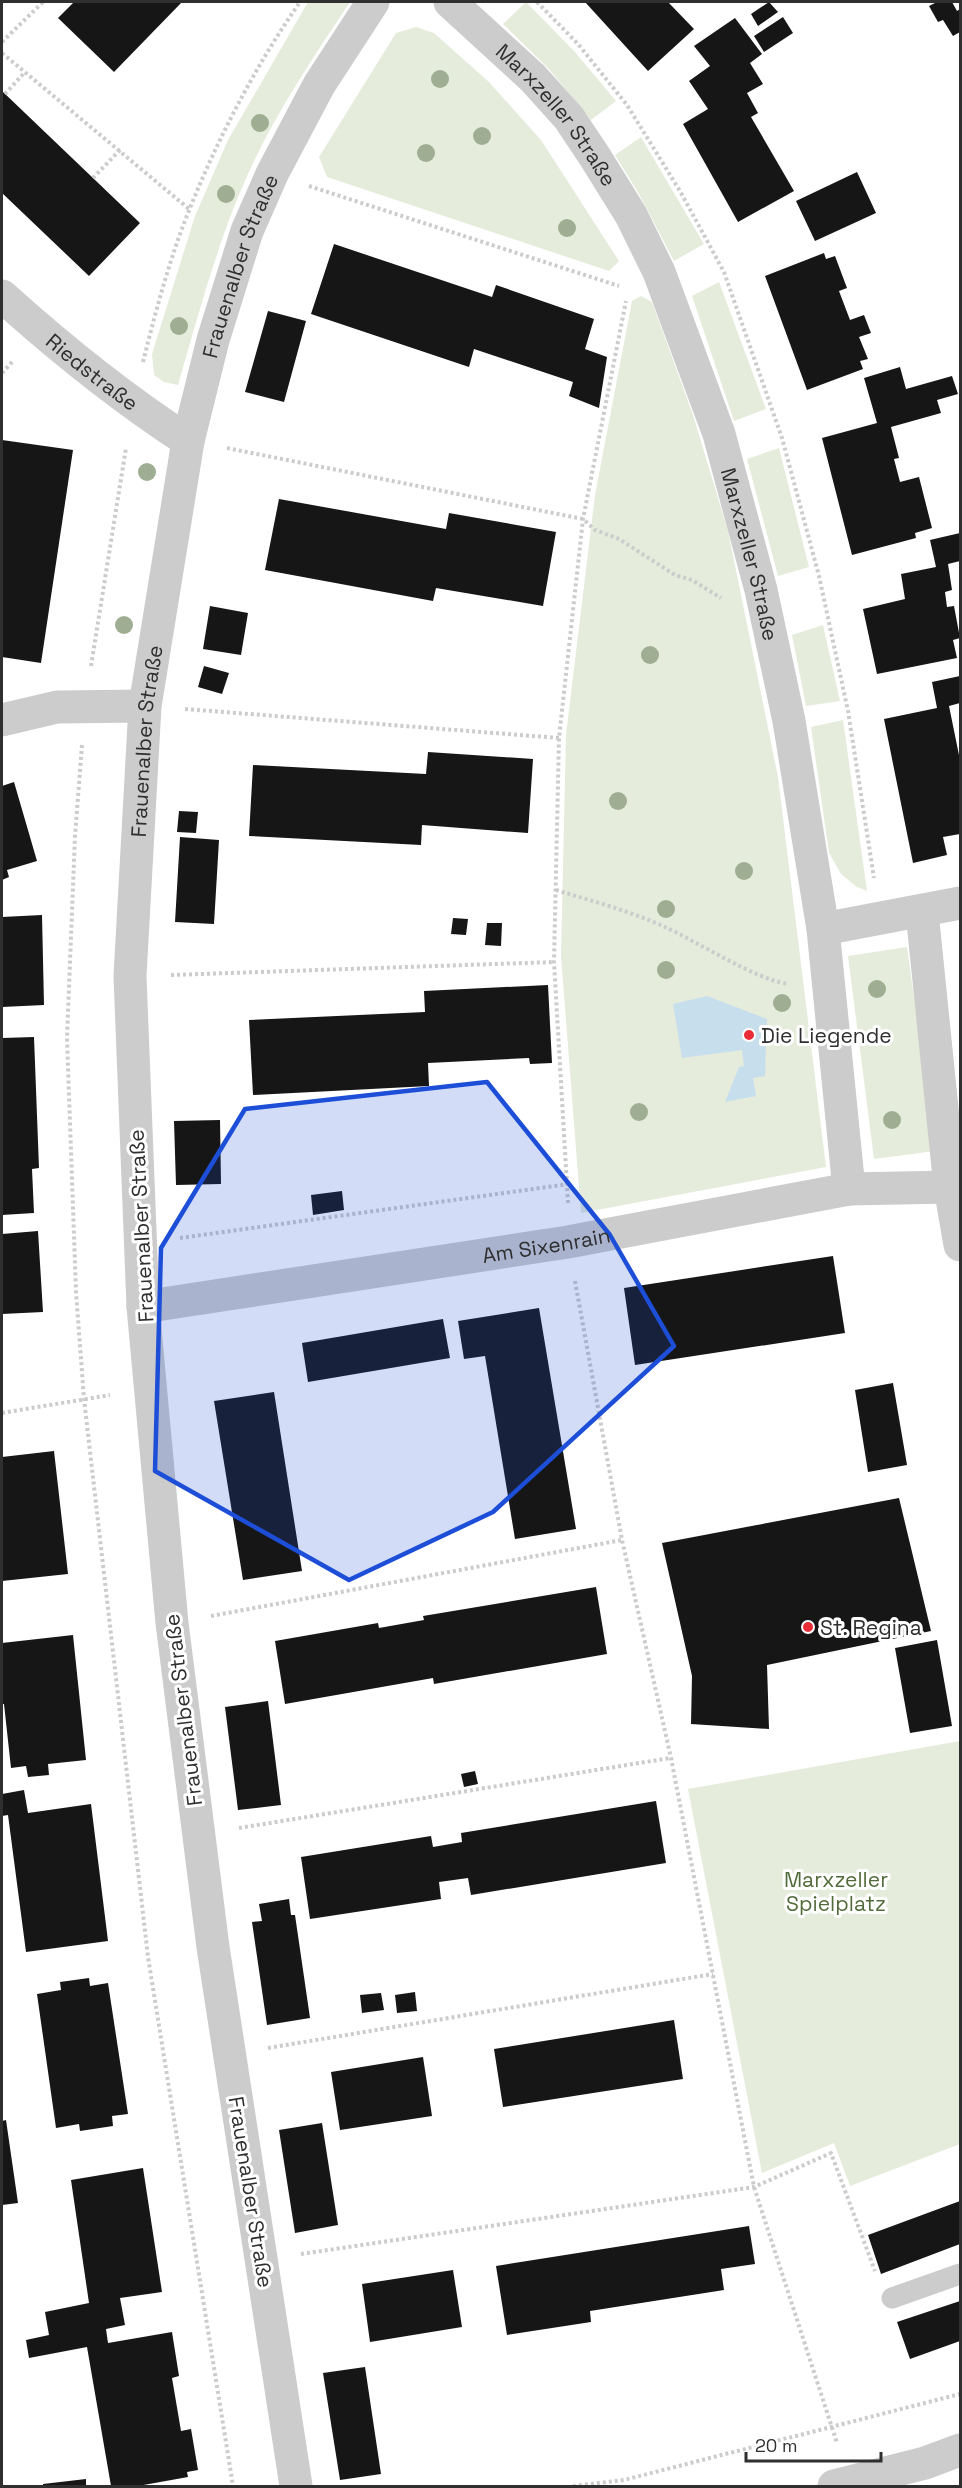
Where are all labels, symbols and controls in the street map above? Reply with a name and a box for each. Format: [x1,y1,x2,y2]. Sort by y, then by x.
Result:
street label: Marxzeller Straße [490,37,623,191]
street label: Frauenalber Straße [196,170,284,361]
street label: Riedstraße [41,327,144,416]
street label: Marxzeller Straße [715,465,785,643]
street label: Frauenalber Straße [124,643,168,838]
place label: Die Liegende [761,1022,892,1049]
marker: Die Liegende [742,1028,756,1042]
street label: Frauenalber Straße [122,1129,160,1323]
street label: Am Sixenrain [480,1221,613,1268]
street label: Frauenalber Straße [158,1613,208,1807]
place label: St. Regina [820,1614,922,1641]
marker: St. Regina [801,1620,815,1634]
park label: Marxzeller Spielplatz [784,1866,888,1917]
street label: Frauenalber Straße [223,2095,279,2289]
scale bar [746,2425,881,2463]
text: 20 m [755,2434,798,2457]

